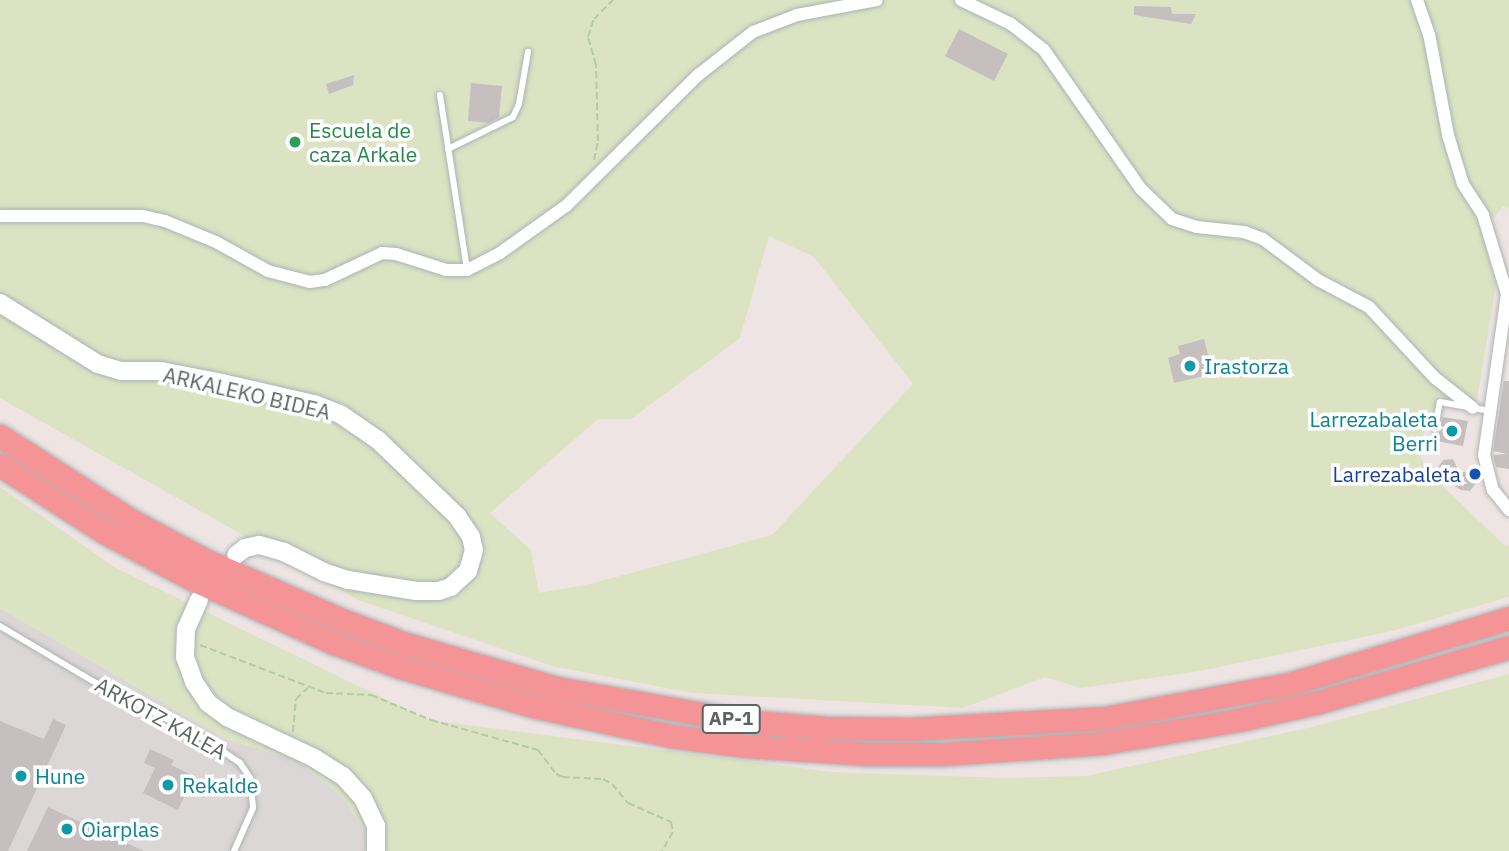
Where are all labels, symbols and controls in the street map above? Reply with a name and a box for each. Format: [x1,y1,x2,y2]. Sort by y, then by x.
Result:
place label: Escuela de caza Arkale [309,117,417,167]
marker: Escuela de caza Arkale [287,134,303,150]
place label: Irastorza [1204,353,1289,379]
marker: Irastorza [1182,358,1198,374]
street label: ARKALEKO BIDEA [161,361,333,425]
place label: Larrezabaleta Berri [1309,406,1438,456]
marker: Larrezabaleta Berri [1444,423,1460,439]
place label: Larrezabaleta [1332,461,1461,487]
marker: Larrezabaleta [1467,466,1483,482]
street label: ARKOTZ KALEA [91,672,231,764]
road number: AP-1 [701,704,761,734]
place label: Hune [35,763,85,789]
marker: Hune [13,768,29,784]
place label: Rekalde [182,772,258,798]
marker: Rekalde [160,777,176,793]
place label: Oiarplas [81,816,159,842]
marker: Oiarplas [59,821,75,837]

